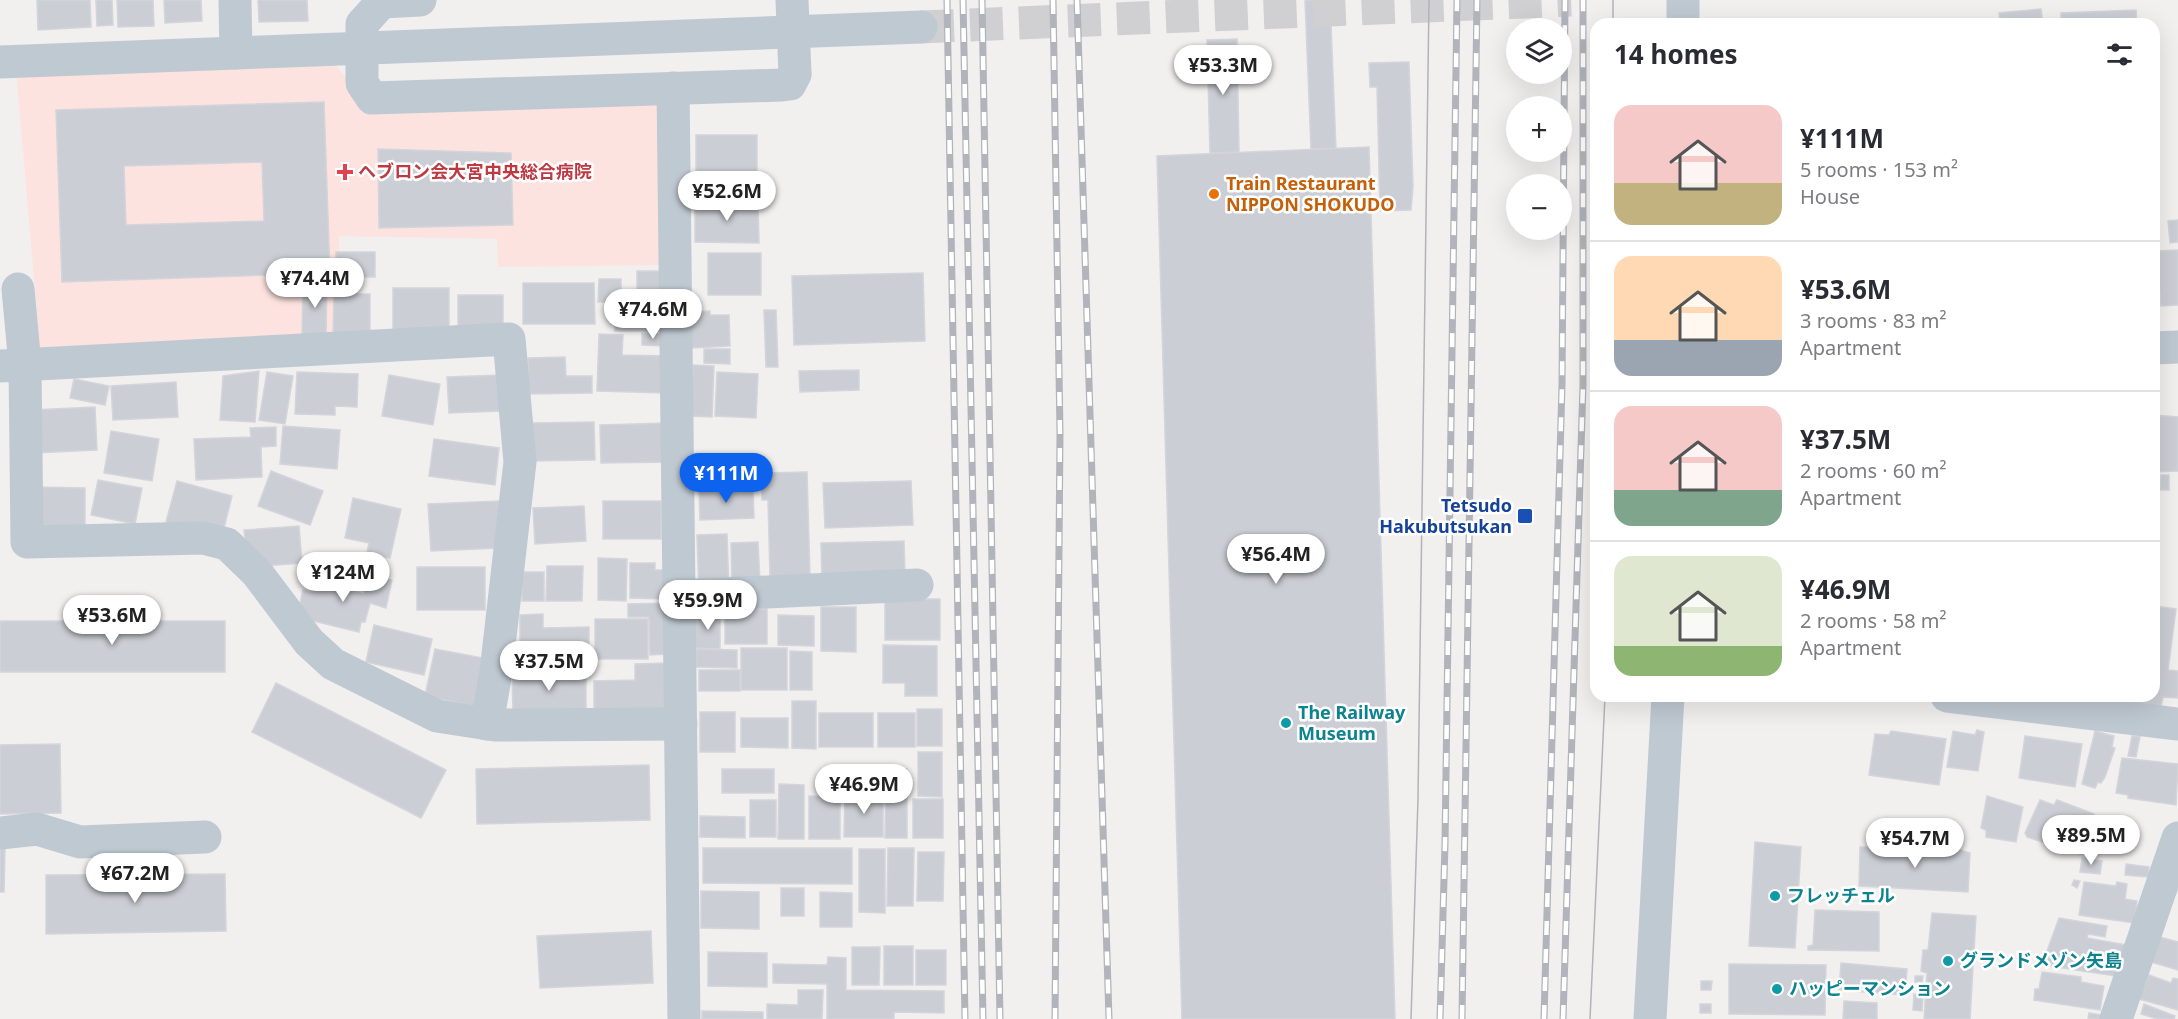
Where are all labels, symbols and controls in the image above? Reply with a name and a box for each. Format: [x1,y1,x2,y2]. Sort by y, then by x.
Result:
map controls [1506,18,1572,240]
button: layers [1506,18,1572,84]
text: 14 homes [1614,36,1738,72]
icon: filters [2103,38,2136,71]
pin: ¥53.3M [1174,45,1272,96]
text: ¥53.3M [1188,51,1258,78]
button: + [1506,96,1572,162]
text: ¥111M [1800,120,1884,156]
icon: home [1662,129,1734,201]
text: 5 rooms · 153 m² [1800,156,1958,183]
place label: ヘブロン会大宮中央総合病院 [358,159,592,183]
marker: ヘブロン会大宮中央総合病院 [336,163,354,181]
pin: ¥52.6M [678,171,776,222]
place label: Train Restaurant NIPPON SHOKUDO [1226,171,1394,216]
button: − [1506,174,1572,240]
text: ¥52.6M [692,177,762,204]
text: House [1800,183,1860,210]
marker: Train Restaurant NIPPON SHOKUDO [1207,187,1221,201]
pin: ¥74.4M [266,258,364,309]
text: ¥74.4M [280,264,350,291]
text: ¥53.6M [1800,271,1891,307]
icon: home [1662,280,1734,352]
pin: ¥74.6M [604,289,702,340]
text: ¥74.6M [618,295,688,322]
text: 3 rooms · 83 m² [1800,307,1947,334]
text: Apartment [1800,334,1901,361]
text: ¥37.5M [1800,421,1891,457]
icon: home [1662,430,1734,502]
pin: ¥111M [684,453,768,504]
text: 2 rooms · 60 m² [1800,457,1947,484]
text: ¥111M [694,459,758,486]
text: Apartment [1800,484,1901,511]
place label: Tetsudo Hakubutsukan [1379,493,1512,538]
marker: Tetsudo Hakubutsukan [1516,507,1534,525]
pin: ¥56.4M [1227,534,1325,585]
text: ¥56.4M [1241,540,1311,567]
pin: ¥124M [301,552,385,603]
text: ¥124M [311,558,375,585]
text: ¥46.9M [1800,571,1891,607]
pin: ¥59.9M [659,580,757,631]
icon: home [1662,580,1734,652]
text: ¥59.9M [673,586,743,613]
pin: ¥53.6M [63,595,161,646]
text: ¥53.6M [77,601,147,628]
text: 2 rooms · 58 m² [1800,607,1947,634]
text: Apartment [1800,634,1901,661]
pin: ¥37.5M [500,641,598,692]
text: ¥37.5M [514,647,584,674]
place label: The Railway Museum [1298,700,1406,745]
marker: The Railway Museum [1279,716,1293,730]
pin: ¥46.9M [815,764,913,815]
text: ¥46.9M [829,770,899,797]
pin: ¥89.5M [2042,815,2140,866]
pin: ¥54.7M [1866,818,1964,869]
text: ¥89.5M [2056,821,2126,848]
text: ¥54.7M [1880,824,1950,851]
pin: ¥67.2M [86,853,184,904]
text: ¥67.2M [100,859,170,886]
place label: フレッチェル [1787,883,1895,907]
marker: フレッチェル [1768,889,1782,903]
place label: グランドメゾン矢島 [1960,948,2122,972]
marker: グランドメゾン矢島 [1941,954,1955,968]
place label: ハッピーマンション [1789,976,1951,1000]
marker: ハッピーマンション [1770,982,1784,996]

